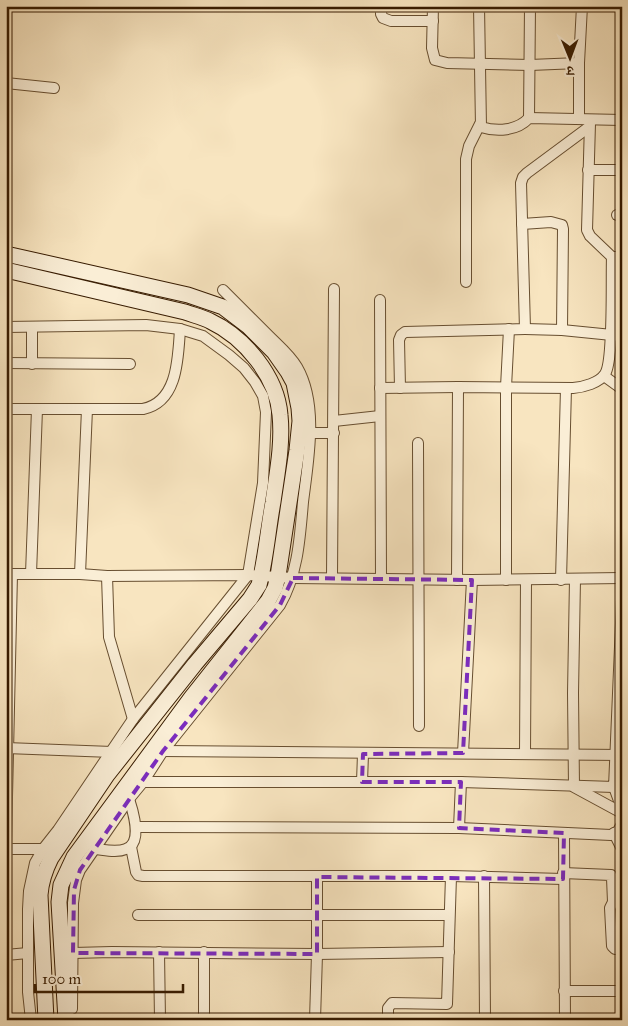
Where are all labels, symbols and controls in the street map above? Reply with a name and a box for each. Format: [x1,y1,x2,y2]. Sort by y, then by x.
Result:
north arrow [546,32,596,82]
text: उ [566,62,575,79]
scale bar [35,961,182,993]
text: 100 m [42,970,82,988]

